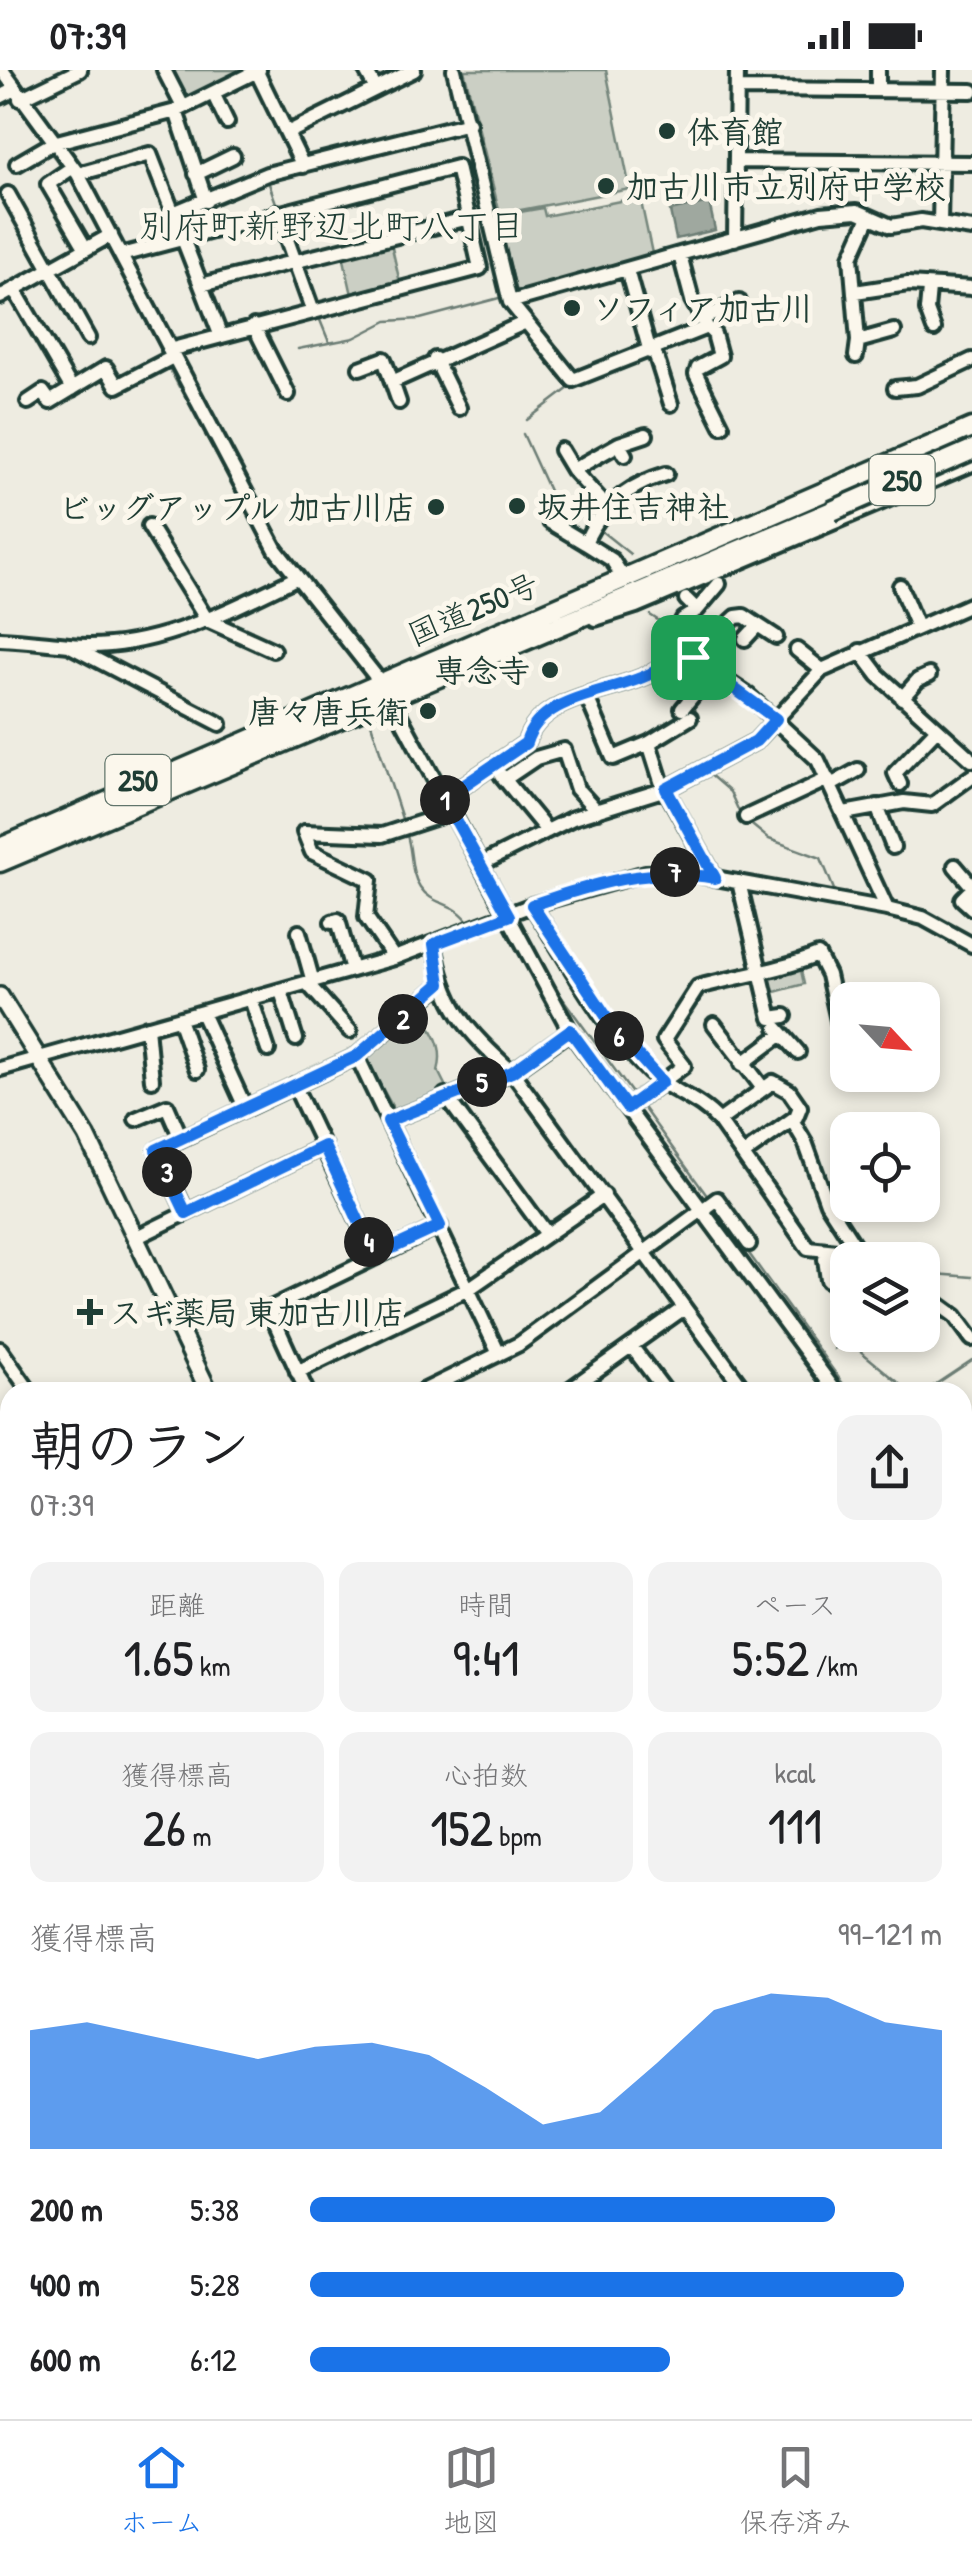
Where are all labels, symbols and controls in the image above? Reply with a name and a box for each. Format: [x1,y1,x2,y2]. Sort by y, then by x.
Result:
text: 07:39 [50,9,126,61]
place label: 体育館 [687,110,783,153]
marker: 体育館 [656,120,678,142]
place label: 加古川市立別府中学校 [626,165,946,208]
marker: 加古川市立別府中学校 [595,175,617,197]
district label: 別府町新野辺北町八丁目 [139,202,525,249]
place label: ソフィア加古川 [592,287,813,330]
marker: ソフィア加古川 [561,297,583,319]
road number: 250 [870,455,934,505]
place label: 坂井住吉神社 [537,485,729,528]
place label: ビッグアップル 加古川店 [59,486,416,529]
marker: 坂井住吉神社 [506,495,528,517]
marker: ビッグアップル 加古川店 [425,496,447,518]
street label: 国道250号 [401,562,545,656]
pin [651,615,736,700]
icon: arrive [666,630,721,685]
place label: 専念寺 [434,649,530,692]
marker: 専念寺 [539,659,561,681]
place label: 唐々唐兵衛 [248,690,408,733]
marker: 唐々唐兵衛 [417,700,439,722]
road number: 250 [106,755,170,805]
pin: 1 [420,775,470,825]
text: 1 [440,781,450,819]
pin: 7 [650,847,700,897]
text: 7 [668,853,682,891]
north arrow [830,982,940,1092]
map controls [830,982,940,1352]
pin: 2 [378,994,428,1044]
text: 2 [396,1000,410,1038]
pin: 6 [594,1011,644,1061]
text: 6 [613,1017,625,1055]
pin: 5 [457,1057,507,1107]
text: 5 [476,1063,488,1101]
button: locate [830,1112,940,1222]
pin: 3 [142,1147,192,1197]
text: 3 [161,1153,173,1191]
pin: 4 [344,1217,394,1267]
text: 4 [364,1223,374,1261]
button: layers [830,1242,940,1352]
place label: スギ薬局 東加古川店 [110,1291,405,1334]
marker: スギ薬局 東加古川店 [79,1301,101,1323]
text: 朝のラン [30,1408,250,1482]
button: share [837,1415,942,1520]
text: 07:39 [30,1483,94,1526]
text: 距離 [149,1586,205,1624]
text: 時間 [458,1586,514,1624]
text: ペース [754,1586,836,1624]
text: 1.65 [123,1624,193,1692]
text: 9:41 [453,1624,519,1692]
text: 5:52 [732,1624,809,1692]
text: km [193,1647,231,1685]
text: /km [809,1647,858,1685]
text: kcal [775,1754,815,1792]
text: 獲得標高 [121,1756,233,1794]
text: 心拍数 [444,1756,528,1794]
text: 111 [768,1792,822,1860]
text: 26 [143,1794,186,1862]
text: 152 [430,1794,493,1862]
text: m [186,1817,211,1855]
text: bpm [493,1817,542,1855]
text: 99–121 m [838,1912,942,1955]
text: 獲得標高 [30,1916,158,1959]
text: 200 m [30,2188,103,2231]
text: 5:38 [190,2188,239,2231]
text: 400 m [30,2263,100,2306]
text: 5:28 [190,2263,240,2306]
text: 600 m [30,2338,101,2381]
text: 6:12 [190,2338,237,2381]
tab: ホーム [120,2440,203,2541]
tab: 地図 [443,2440,499,2541]
tab: 保存済み [740,2440,852,2541]

